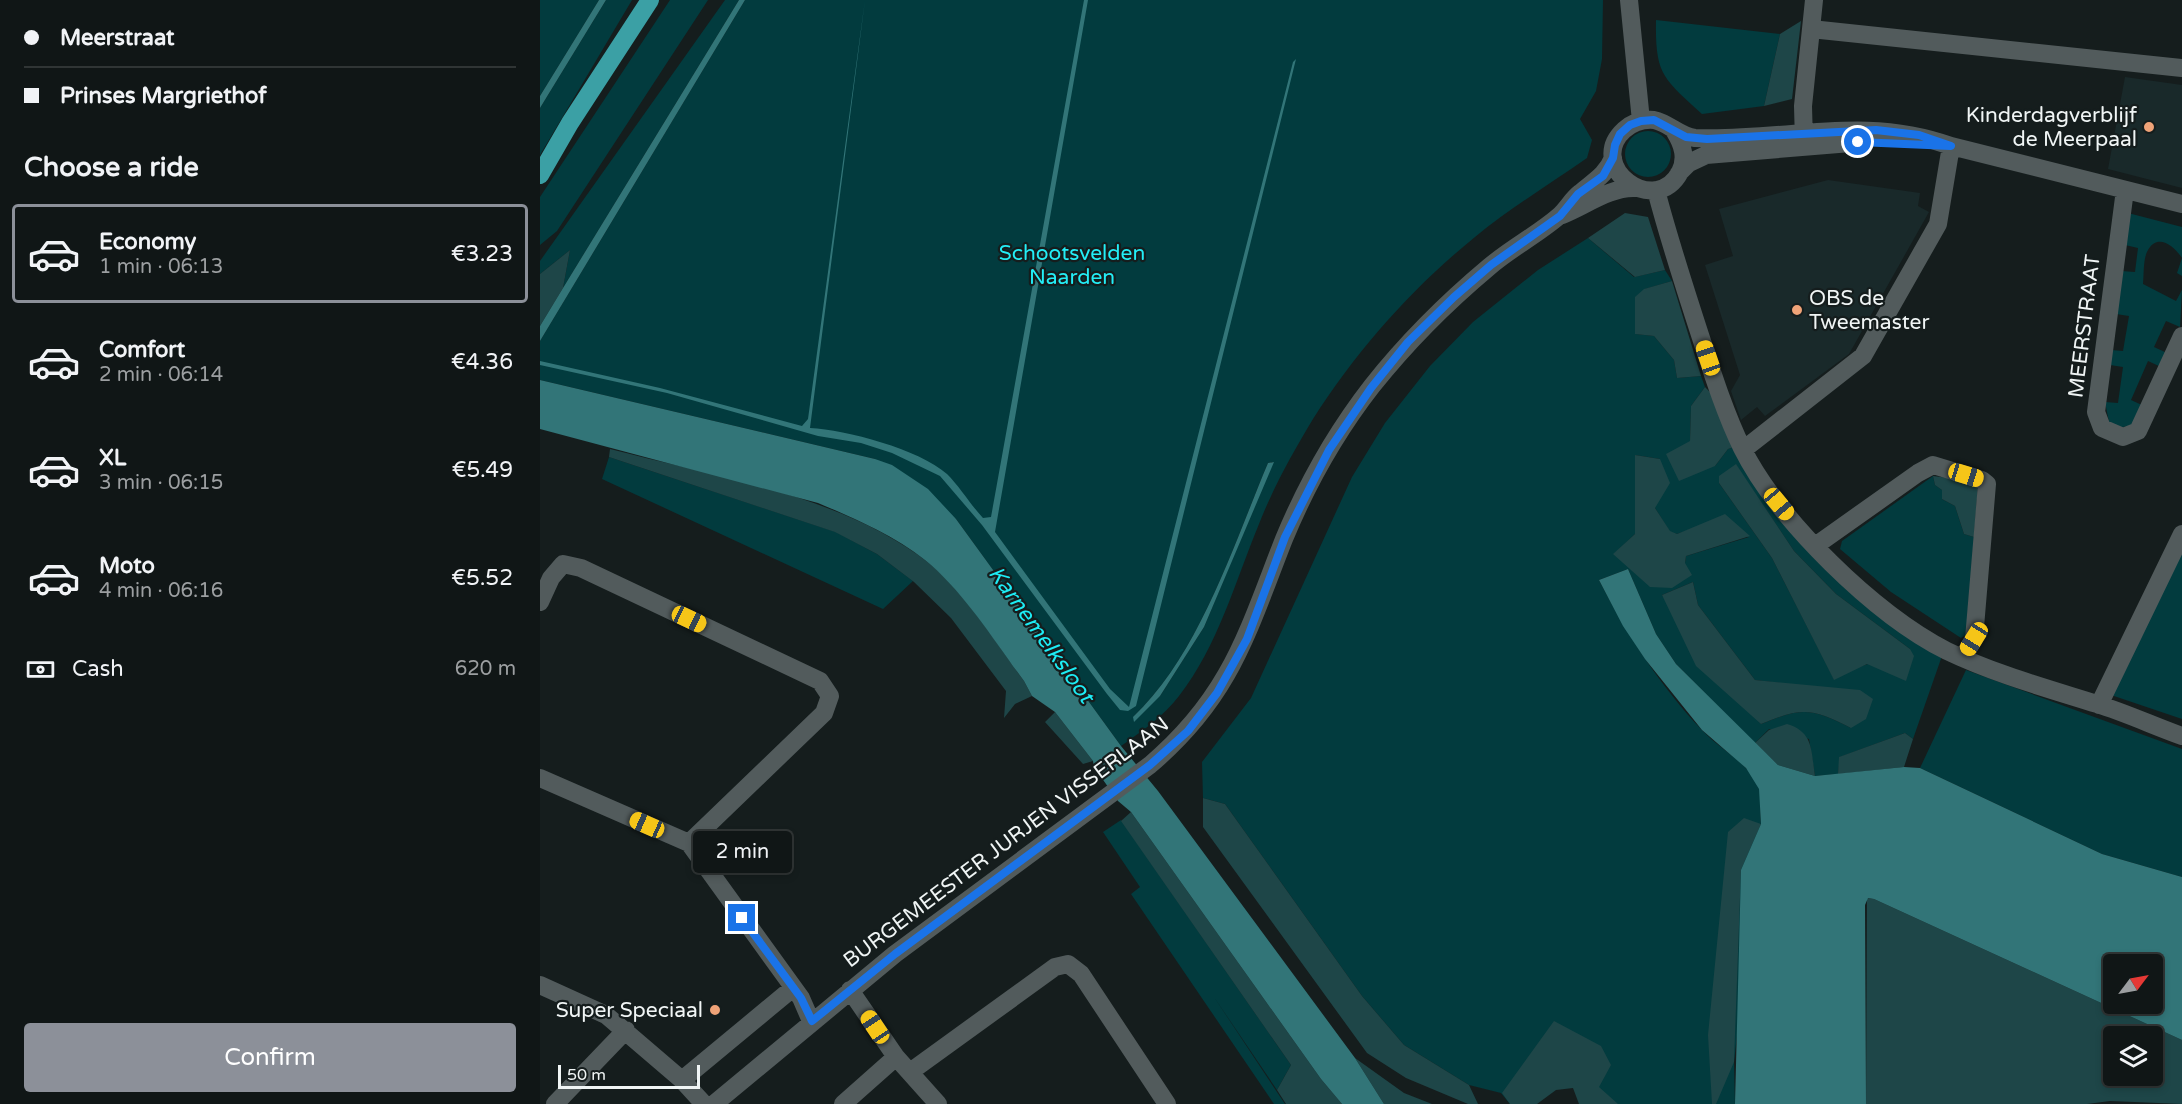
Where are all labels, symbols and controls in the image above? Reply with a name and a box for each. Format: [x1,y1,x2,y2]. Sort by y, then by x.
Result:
text: Meerstraat [60,25,174,51]
text: Prinses Margriethof [60,83,267,109]
place label: Kinderdagverblijf de Meerpaal [1966,103,2137,152]
marker: Kinderdagverblijf de Meerpaal [2142,120,2156,134]
route start [1844,128,1871,155]
text: Choose a ride [24,151,199,184]
icon: car [27,227,81,281]
text: Economy [99,229,196,255]
text: €3.23 [451,241,513,267]
park label: Schootsvelden Naarden [999,241,1145,290]
street label: MEERSTRAAT [2063,253,2106,399]
text: 1 min · 06:13 [99,255,223,279]
place label: OBS de Tweemaster [1809,286,1929,335]
marker: OBS de Tweemaster [1790,303,1804,317]
icon: car [27,335,81,389]
text: Comfort [99,337,185,363]
car [1694,338,1722,378]
text: €4.36 [451,349,513,375]
text: 2 min · 06:14 [99,363,223,387]
icon: car [27,443,81,497]
text: XL [99,445,126,471]
text: €5.49 [451,457,513,483]
car [1946,461,1986,489]
text: 3 min · 06:15 [99,471,223,495]
car [1761,484,1797,524]
icon: car [27,551,81,605]
text: Moto [99,553,155,579]
water label: Karnemelksloot [983,561,1101,710]
text: €5.52 [451,565,513,591]
text: 4 min · 06:16 [99,579,223,603]
car [669,603,709,635]
car [1957,619,1991,659]
icon: cash [24,653,57,686]
text: Cash [72,656,124,682]
text: 620 m [455,657,516,681]
street label: BURGEMEESTER JURJEN VISSERLAAN [839,712,1174,973]
car [627,809,667,841]
callout: 2 min [692,831,792,873]
text: 2 min [716,840,769,864]
route end [728,904,755,931]
north arrow [2103,954,2163,1014]
map controls [2103,954,2163,1086]
place label: Super Speciaal [556,998,703,1023]
marker: Super Speciaal [708,1003,722,1017]
car [857,1007,893,1047]
button: Confirm [24,1023,516,1092]
button: layers [2103,1026,2163,1086]
scale bar [558,1062,700,1090]
text: 50 m [567,1065,606,1085]

